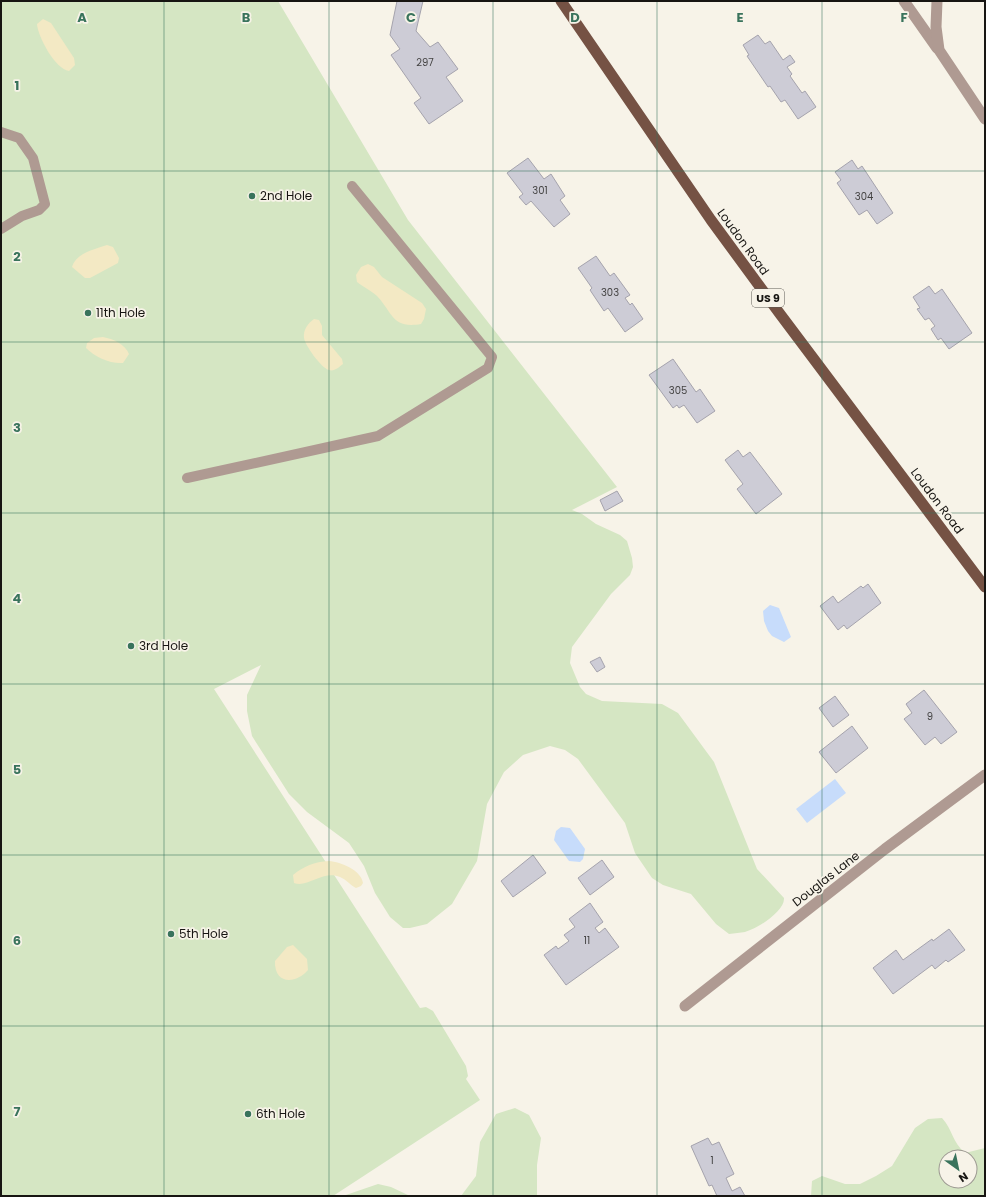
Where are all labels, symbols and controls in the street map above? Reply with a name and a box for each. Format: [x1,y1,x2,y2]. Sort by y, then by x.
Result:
text: A [77,8,87,27]
text: B [242,8,251,27]
text: C [406,8,416,27]
text: D [570,8,580,27]
text: E [736,8,744,27]
text: F [900,8,908,27]
house number: 297 [416,55,434,70]
text: 1 [15,76,19,95]
house number: 301 [532,183,548,198]
place label: 2nd Hole [260,187,312,204]
house number: 304 [855,189,873,204]
marker: 2nd Hole [247,191,257,201]
street label: Loudon Road [713,205,773,278]
text: 2 [13,247,21,266]
house number: 303 [601,285,619,300]
road number: US 9 [752,289,784,307]
place label: 11th Hole [96,304,145,321]
marker: 11th Hole [83,308,93,318]
house number: 305 [669,383,687,398]
text: 3 [13,418,21,437]
street label: Loudon Road [907,464,968,537]
text: 4 [13,589,22,608]
place label: 3rd Hole [139,637,188,654]
marker: 3rd Hole [126,641,136,651]
house number: 9 [927,709,933,724]
text: 5 [13,760,21,779]
street label: Douglas Lane [789,847,863,910]
place label: 5th Hole [179,925,228,942]
marker: 5th Hole [166,929,176,939]
text: 6 [13,931,21,950]
house number: 11 [584,933,590,948]
text: 7 [14,1102,21,1121]
place label: 6th Hole [256,1105,305,1122]
marker: 6th Hole [243,1109,253,1119]
north arrow [938,1149,978,1189]
house number: 1 [710,1153,714,1168]
text: N [956,1168,971,1186]

